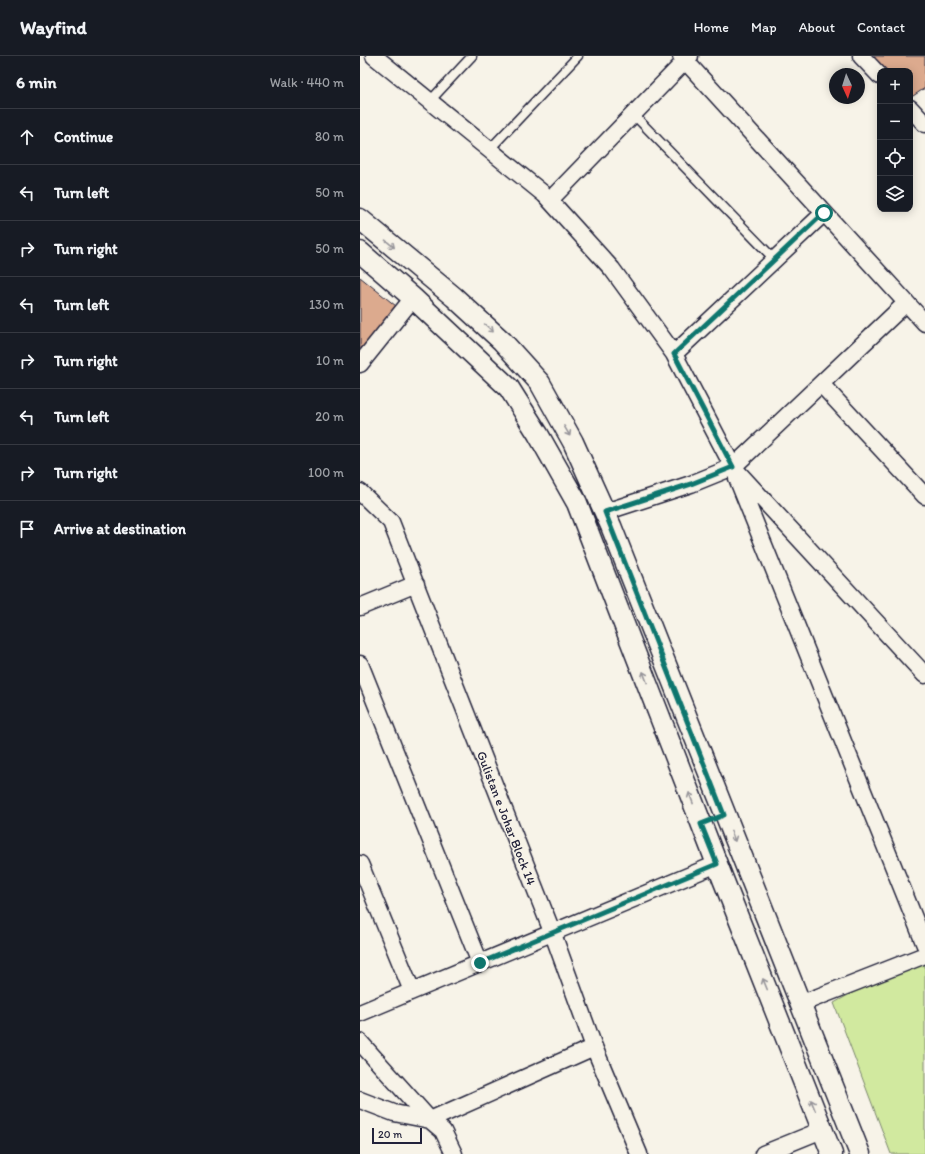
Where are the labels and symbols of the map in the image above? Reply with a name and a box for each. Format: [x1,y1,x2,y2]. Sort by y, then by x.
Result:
north arrow [829,68,865,104]
route start [815,204,833,222]
one-way arrow [385,239,395,248]
one-way arrow [483,324,494,333]
one-way arrow [563,425,571,437]
one-way arrow [640,671,648,683]
street label: Gulistan e Johar Block 14 [474,749,539,888]
one-way arrow [687,792,695,804]
one-way arrow [729,830,737,842]
route end [471,954,489,972]
one-way arrow [760,978,768,990]
one-way arrow [808,1099,816,1111]
scale bar [372,1126,422,1145]

